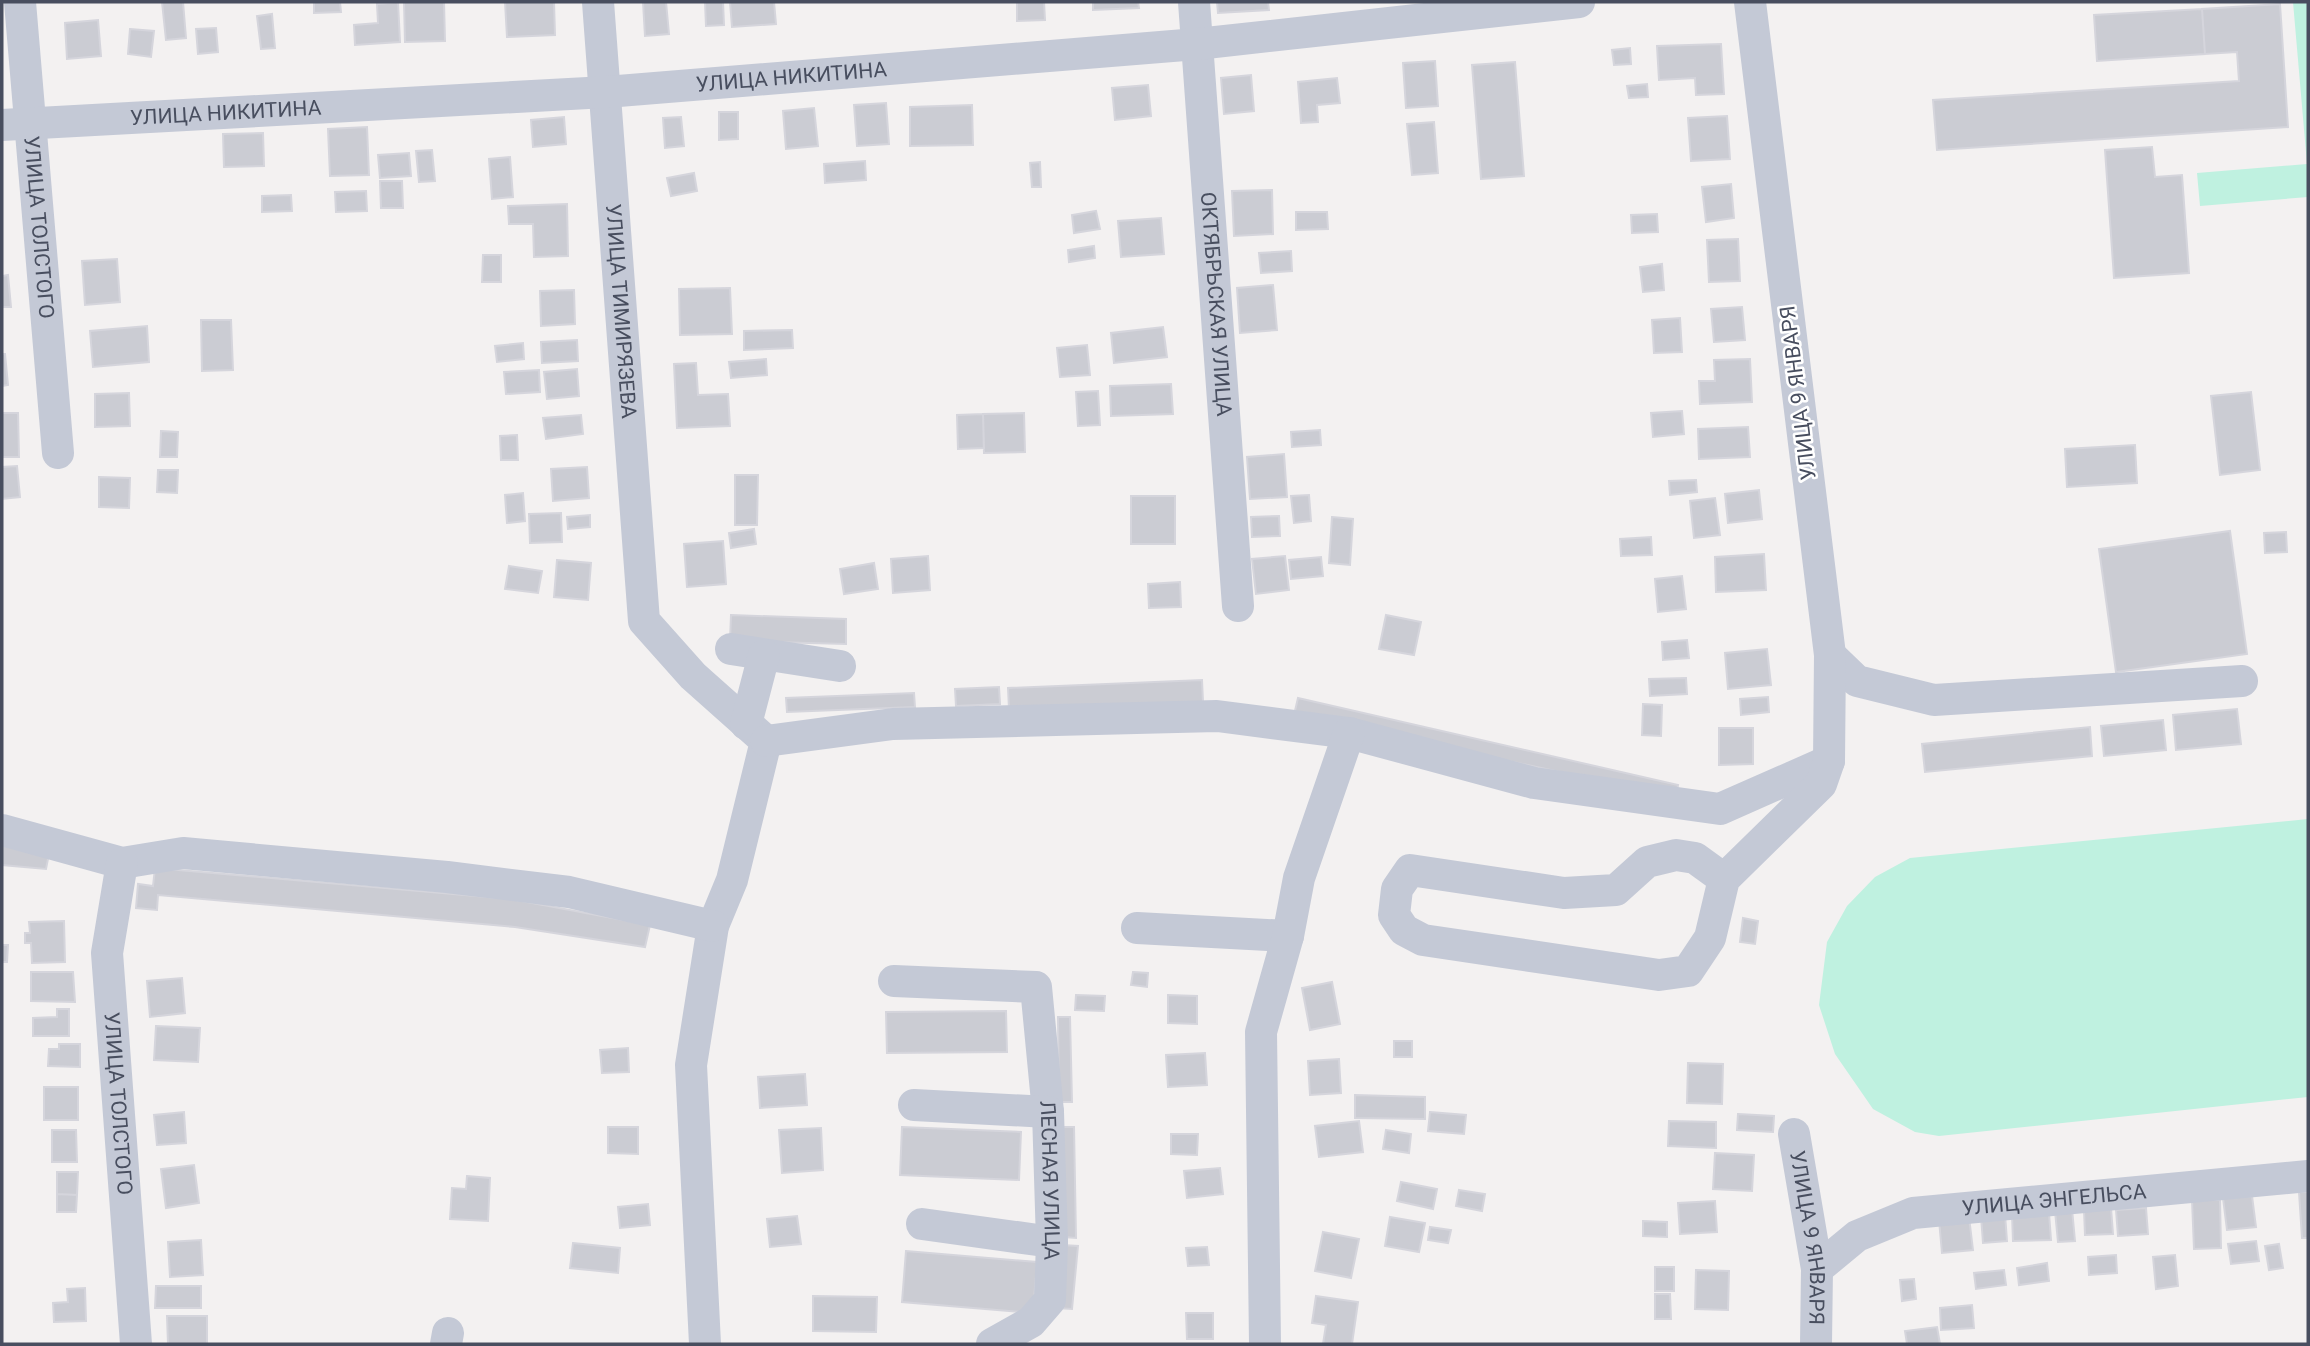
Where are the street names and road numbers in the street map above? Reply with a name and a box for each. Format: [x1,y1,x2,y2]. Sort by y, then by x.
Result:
street label: УЛИЦА НИКИТИНА [695,57,888,97]
street label: УЛИЦА НИКИТИНА [129,96,322,130]
street label: УЛИЦА ТОЛСТОГО [19,135,59,320]
street label: ОКТЯБРЬСКАЯ УЛИЦА [1196,191,1236,417]
street label: УЛИЦА ТИМИРЯЗЕВА [601,203,641,420]
street label: УЛИЦА 9 ЯНВАРЯ [1775,304,1821,482]
street label: УЛИЦА ТОЛСТОГО [99,1011,137,1196]
street label: ЛЕСНАЯ УЛИЦА [1035,1099,1064,1261]
street label: УЛИЦА 9 ЯНВАРЯ [1785,1149,1829,1325]
street label: УЛИЦА ЭНГЕЛЬСА [1961,1179,2148,1220]

